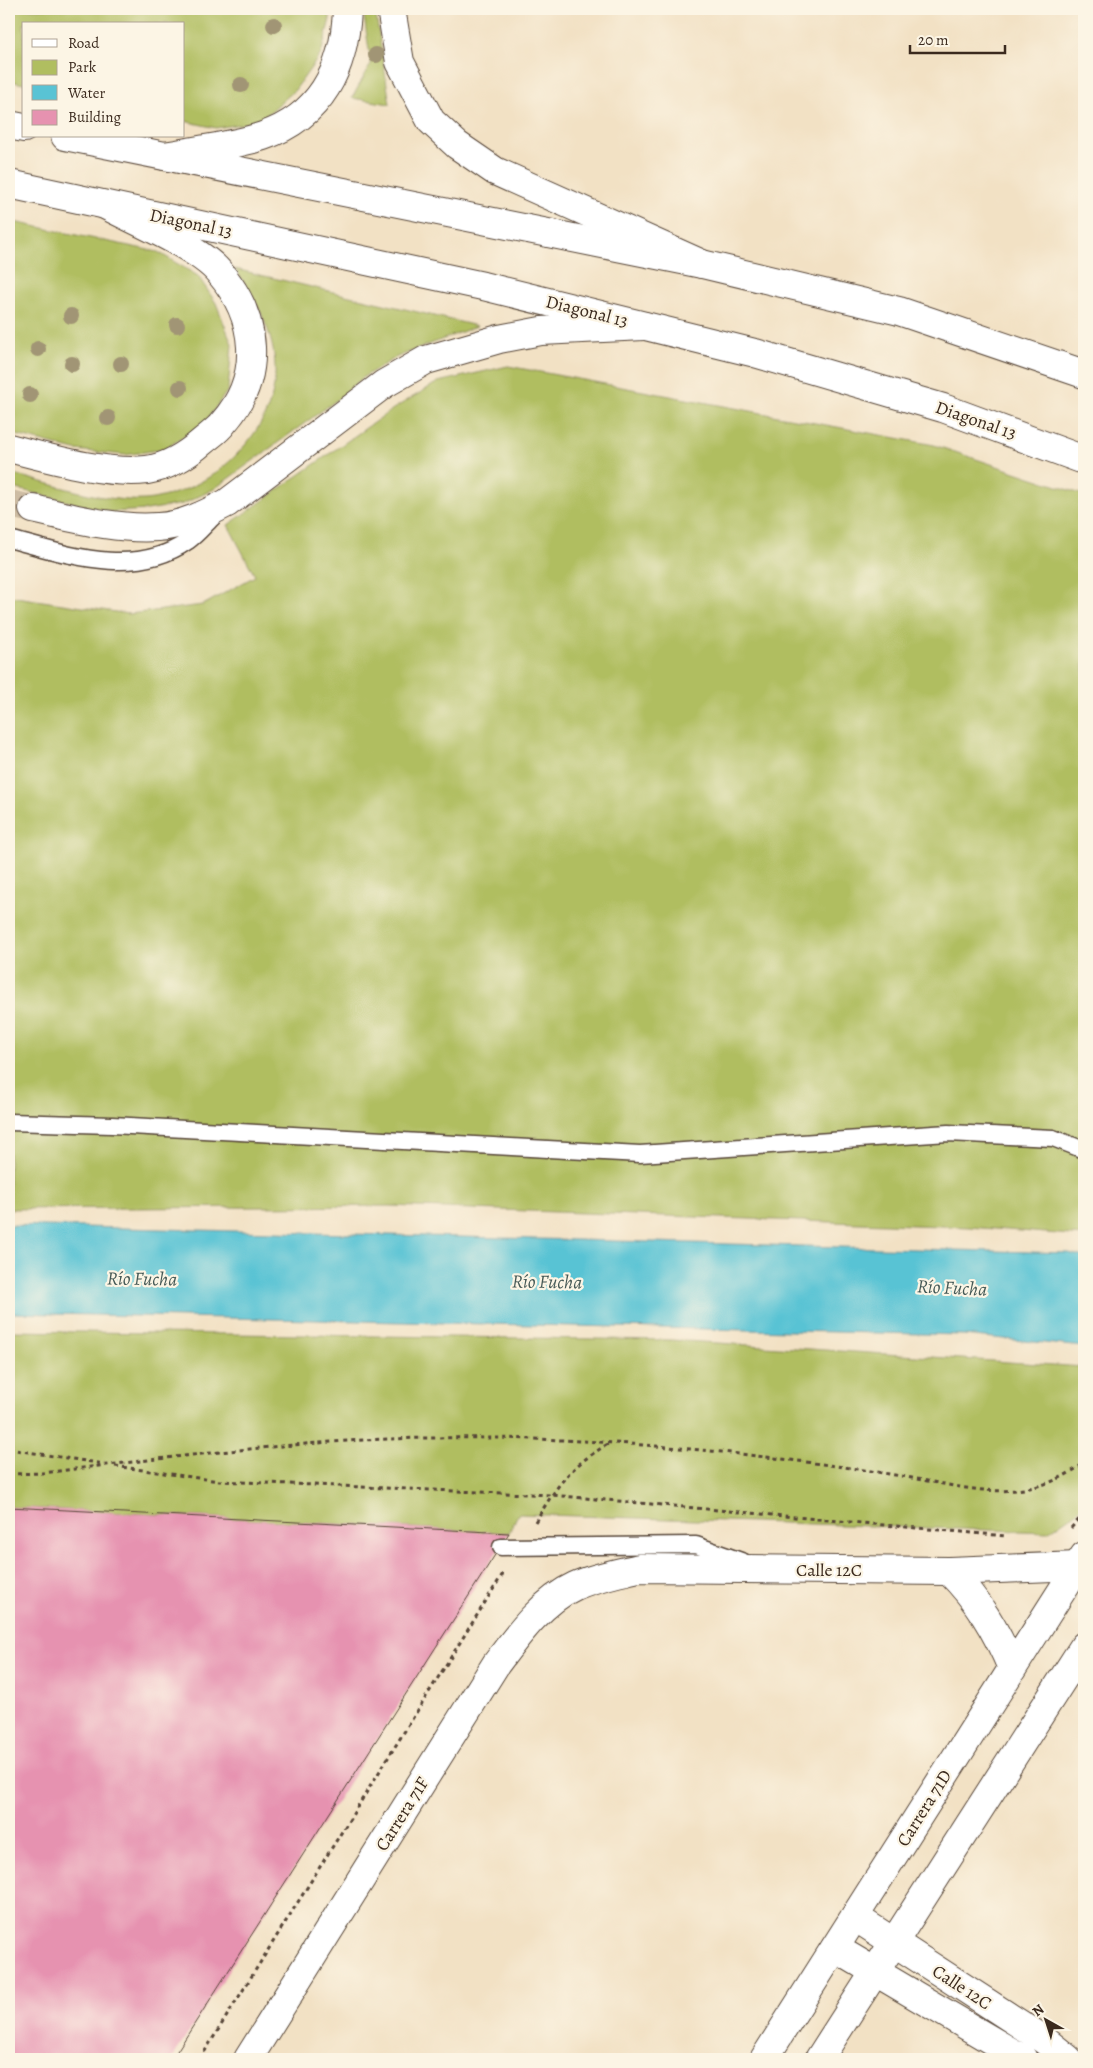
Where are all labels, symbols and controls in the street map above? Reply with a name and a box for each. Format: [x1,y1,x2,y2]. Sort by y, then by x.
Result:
legend [22,22,185,138]
scale bar [910,22,1006,54]
text: 20 m [918,30,949,50]
text: Road [68,33,100,53]
text: Park [68,57,97,77]
text: Water [67,83,105,103]
text: Building [68,107,121,127]
street label: Diagonal 13 [147,203,235,243]
street label: Diagonal 13 [543,289,631,333]
street label: Diagonal 13 [932,395,1020,445]
water label: Río Fucha [107,1265,177,1293]
water label: Río Fucha [512,1268,582,1296]
water label: Río Fucha [916,1273,988,1303]
street label: Calle 12C [796,1558,862,1582]
street label: Carrera 71D [891,1765,957,1851]
street label: Carrera 71F [370,1772,434,1856]
street label: Calle 12C [928,1959,996,2015]
north arrow [1020,1996,1070,2046]
text: N [1028,2000,1048,2021]

